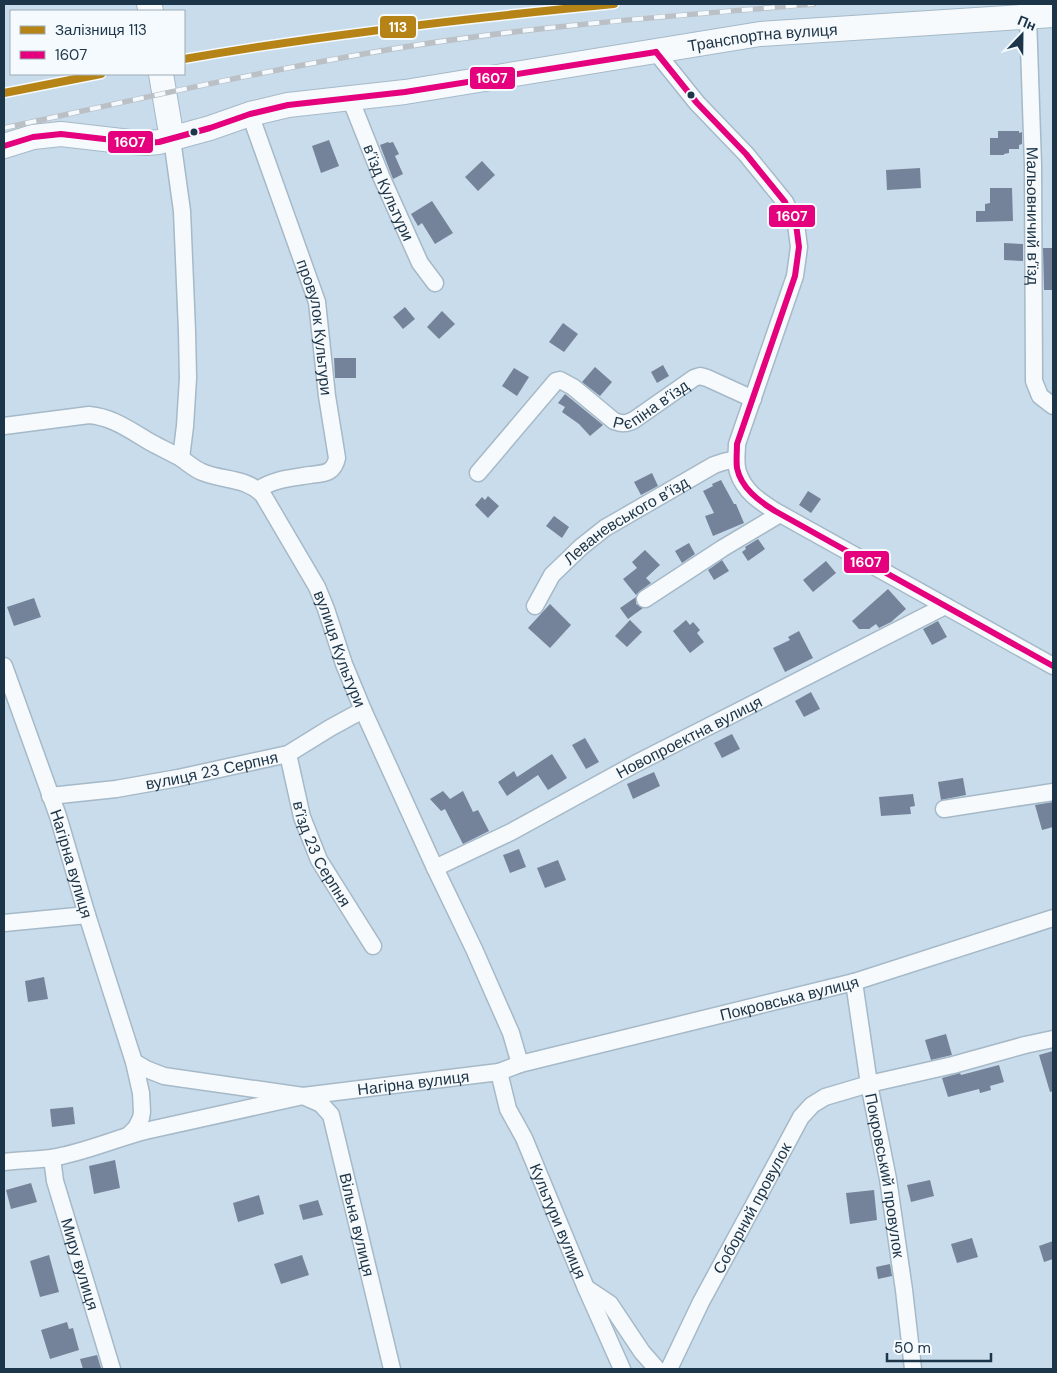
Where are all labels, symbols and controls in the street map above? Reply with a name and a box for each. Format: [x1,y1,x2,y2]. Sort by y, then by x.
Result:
legend [10,10,185,75]
north arrow [997,10,1047,60]
text: Пн [1015,11,1039,35]
line badge: 113 [379,15,417,39]
text: 113 [389,18,407,36]
street label: Транспортна вулиця [686,19,838,57]
text: Залізниця 113 [55,20,147,40]
text: 1607 [55,45,87,65]
line badge: 1607 [469,66,516,90]
text: 1607 [476,69,508,87]
unlabelled marker [686,90,696,100]
unlabelled marker [189,127,199,137]
line badge: 1607 [107,130,154,154]
text: 1607 [114,133,146,151]
street label: в’їзд Культури [358,141,419,244]
street label: Мальовничий в’їзд [1021,146,1044,286]
line badge: 1607 [768,204,816,228]
text: 1607 [776,207,808,225]
street label: провулок Культури [292,256,337,396]
street label: Рєпіна в’їзд [611,375,694,434]
street label: Леваневського в’їзд [559,471,693,569]
line badge: 1607 [843,550,890,574]
text: 1607 [850,553,882,571]
street label: вулиця Культури [309,587,371,710]
street label: Новопроектна вулиця [612,691,766,783]
street label: вулиця 23 Серпня [144,746,280,795]
street label: в’їзд 23 Серпня [288,799,356,911]
street label: Нагірна вулиця [45,806,97,921]
street label: Покровська вулиця [718,971,862,1026]
street label: Нагірна вулиця [356,1066,471,1100]
street label: Покровський провулок [860,1091,909,1260]
street label: Соборний провулок [708,1138,797,1278]
street label: Культури вулиця [525,1160,591,1282]
street label: Вільна вулиця [334,1171,379,1279]
street label: Миру вулиця [56,1216,104,1313]
scale bar [887,1330,991,1362]
text: 50 m [894,1338,931,1358]

